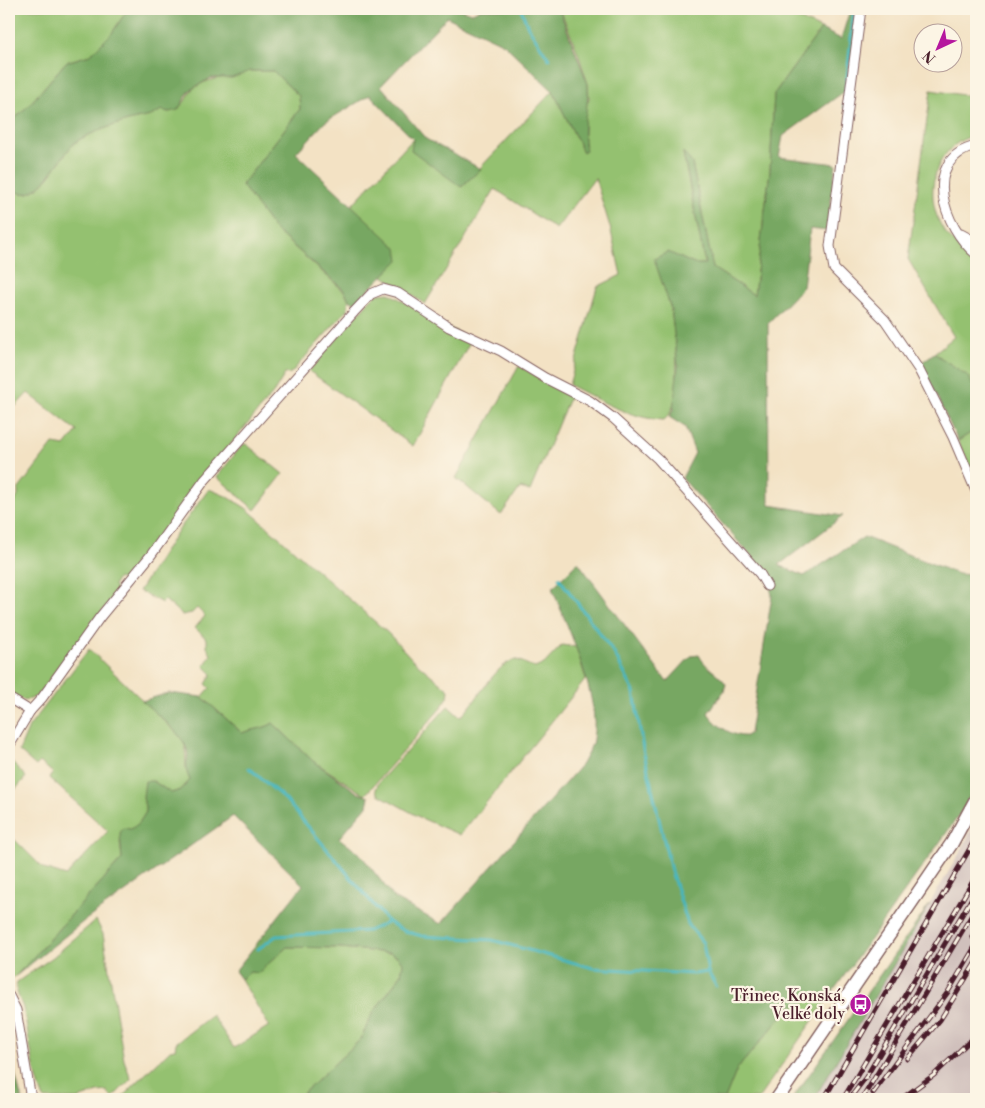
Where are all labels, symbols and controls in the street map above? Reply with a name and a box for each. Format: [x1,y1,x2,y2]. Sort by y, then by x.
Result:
north arrow [912,22,962,72]
text: N [919,46,940,67]
place label: Třinec, Konská, Velké doly [731,986,845,1024]
bus stop icon: Třinec, Konská, Velké doly [849,992,873,1016]

